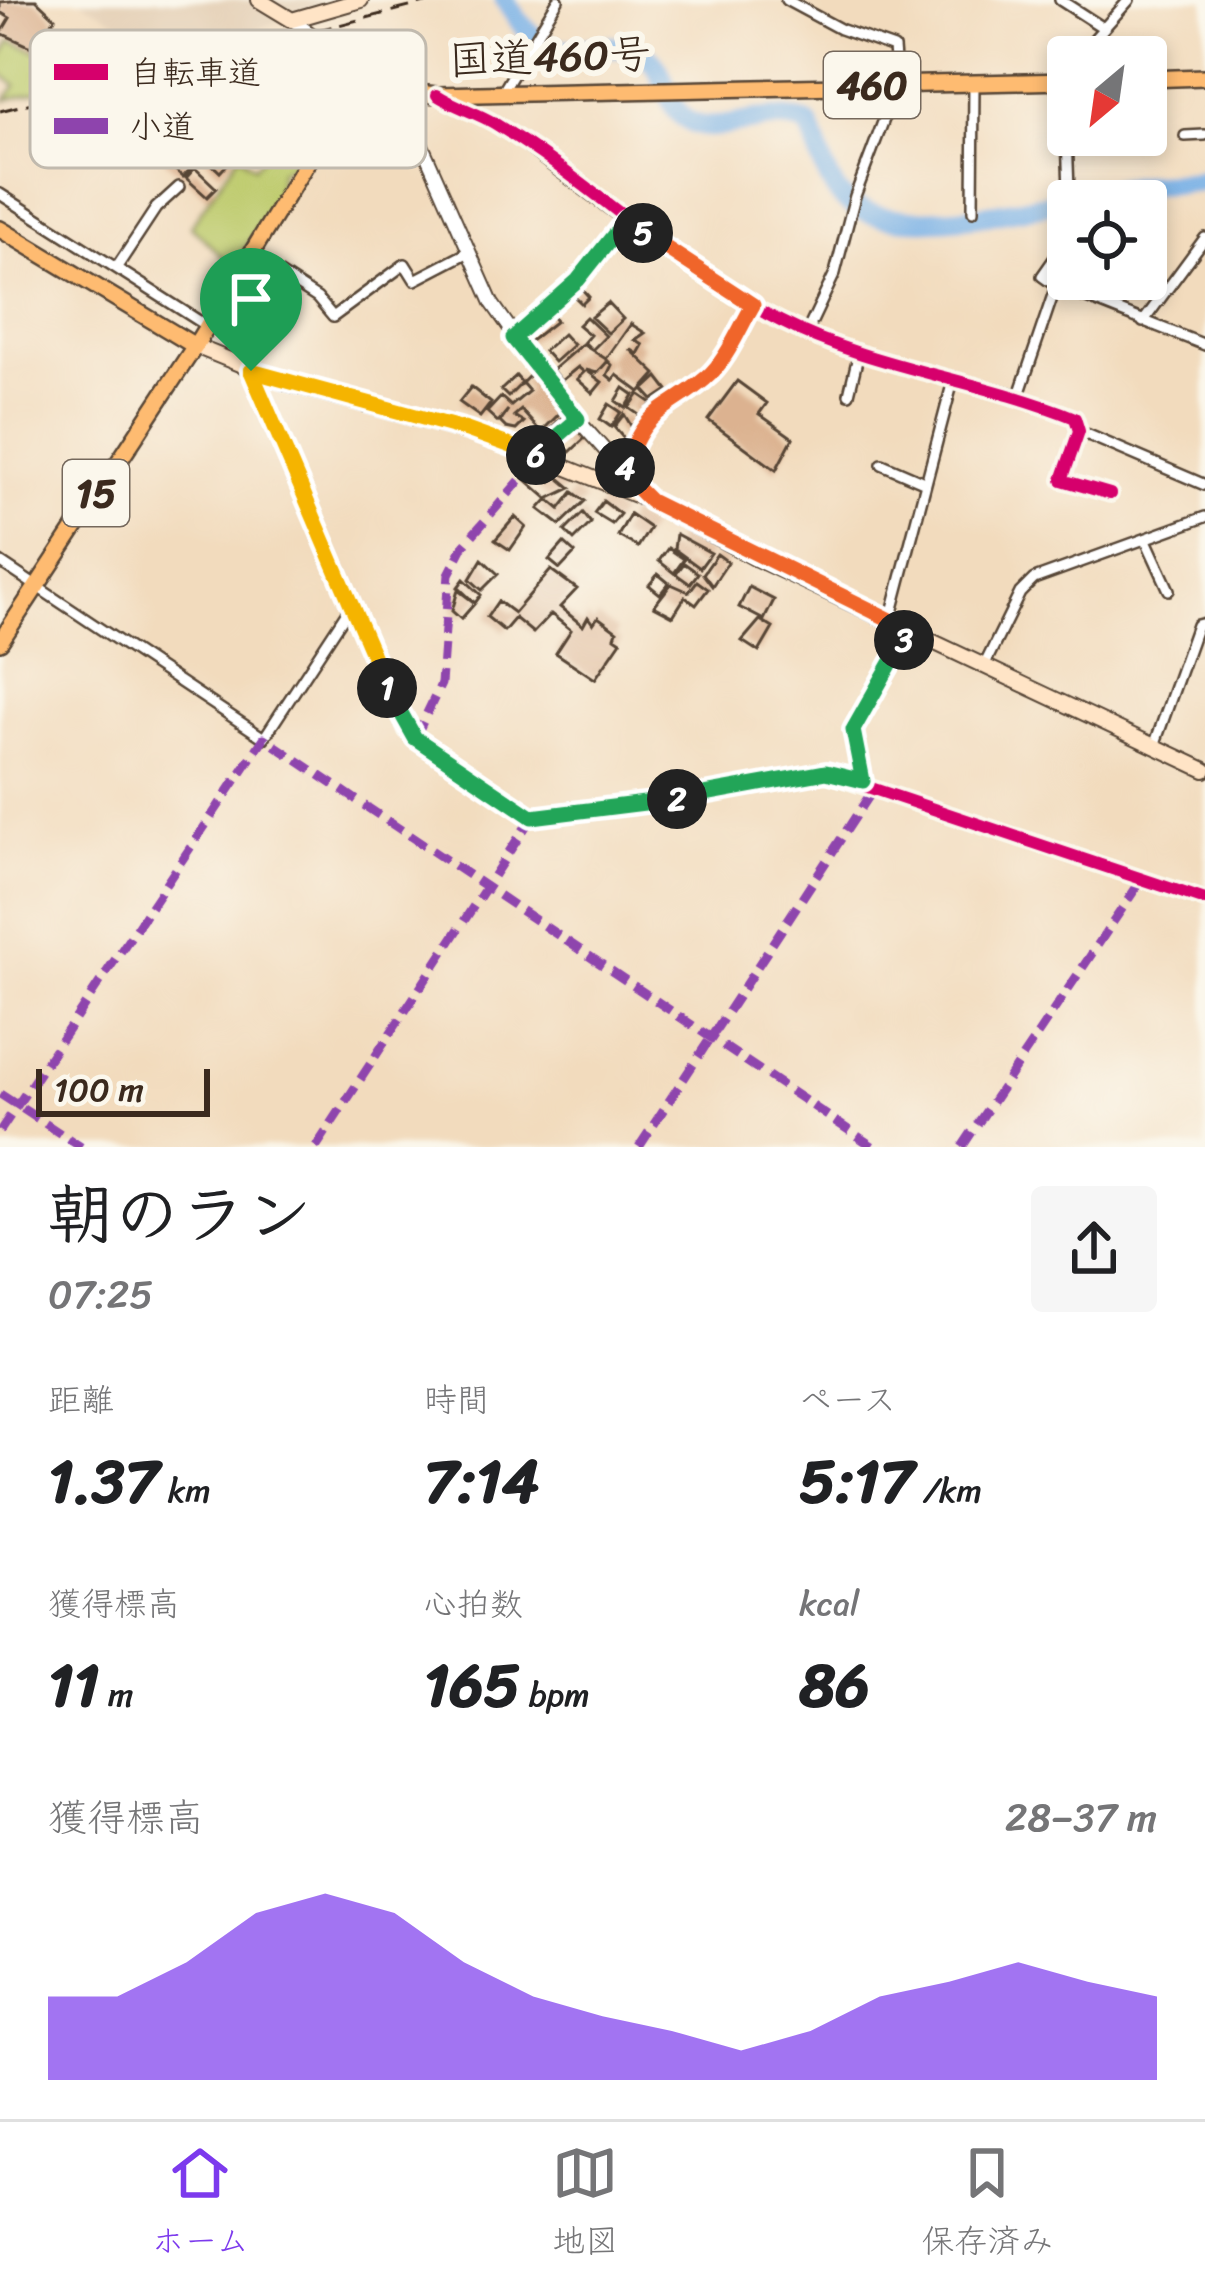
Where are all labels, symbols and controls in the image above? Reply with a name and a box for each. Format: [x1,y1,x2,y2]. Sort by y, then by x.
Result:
street label: 国道460号 [447,16,653,98]
legend [30,30,426,168]
north arrow [1047,36,1167,156]
map controls [1047,36,1167,300]
text: 自転車道 [129,44,261,102]
road number: 460 [824,52,920,118]
text: 小道 [129,98,195,156]
button: locate [1047,180,1167,300]
pin: 5 [613,203,673,263]
text: 5 [633,204,653,262]
pin [200,248,302,371]
icon: arrive [218,266,284,332]
pin: 6 [506,425,566,485]
text: 6 [527,426,545,484]
pin: 4 [595,438,655,498]
text: 4 [615,439,635,497]
road number: 15 [63,460,129,526]
pin: 3 [874,610,934,670]
text: 3 [895,611,913,669]
pin: 1 [357,658,417,718]
text: 1 [380,659,394,717]
pin: 2 [647,769,707,829]
text: 2 [667,770,687,828]
text: 100 m [54,1061,144,1119]
scale bar [36,1063,210,1116]
text: 朝のラン [48,1156,312,1273]
button: share [1031,1186,1157,1312]
text: 07:25 [48,1260,153,1329]
text: 距離 [48,1371,114,1429]
text: 時間 [424,1371,490,1429]
text: ペース [799,1371,896,1429]
text: 1.37 [48,1429,159,1535]
text: 7:14 [424,1429,539,1535]
text: 5:17 [799,1429,914,1535]
text: km [159,1462,211,1520]
text: /km [914,1462,982,1520]
text: 獲得標高 [48,1575,180,1633]
text: 心拍数 [424,1575,523,1633]
text: kcal [799,1575,859,1633]
text: 11 [48,1633,99,1739]
text: 165 [424,1633,520,1739]
text: 86 [799,1633,870,1739]
text: m [99,1666,133,1724]
text: bpm [520,1666,590,1724]
text: 獲得標高 [48,1783,204,1852]
text: 28–37 m [1005,1783,1157,1852]
tab: ホーム [152,2140,249,2270]
tab: 地図 [552,2140,618,2270]
tab: 保存済み [921,2140,1053,2270]

